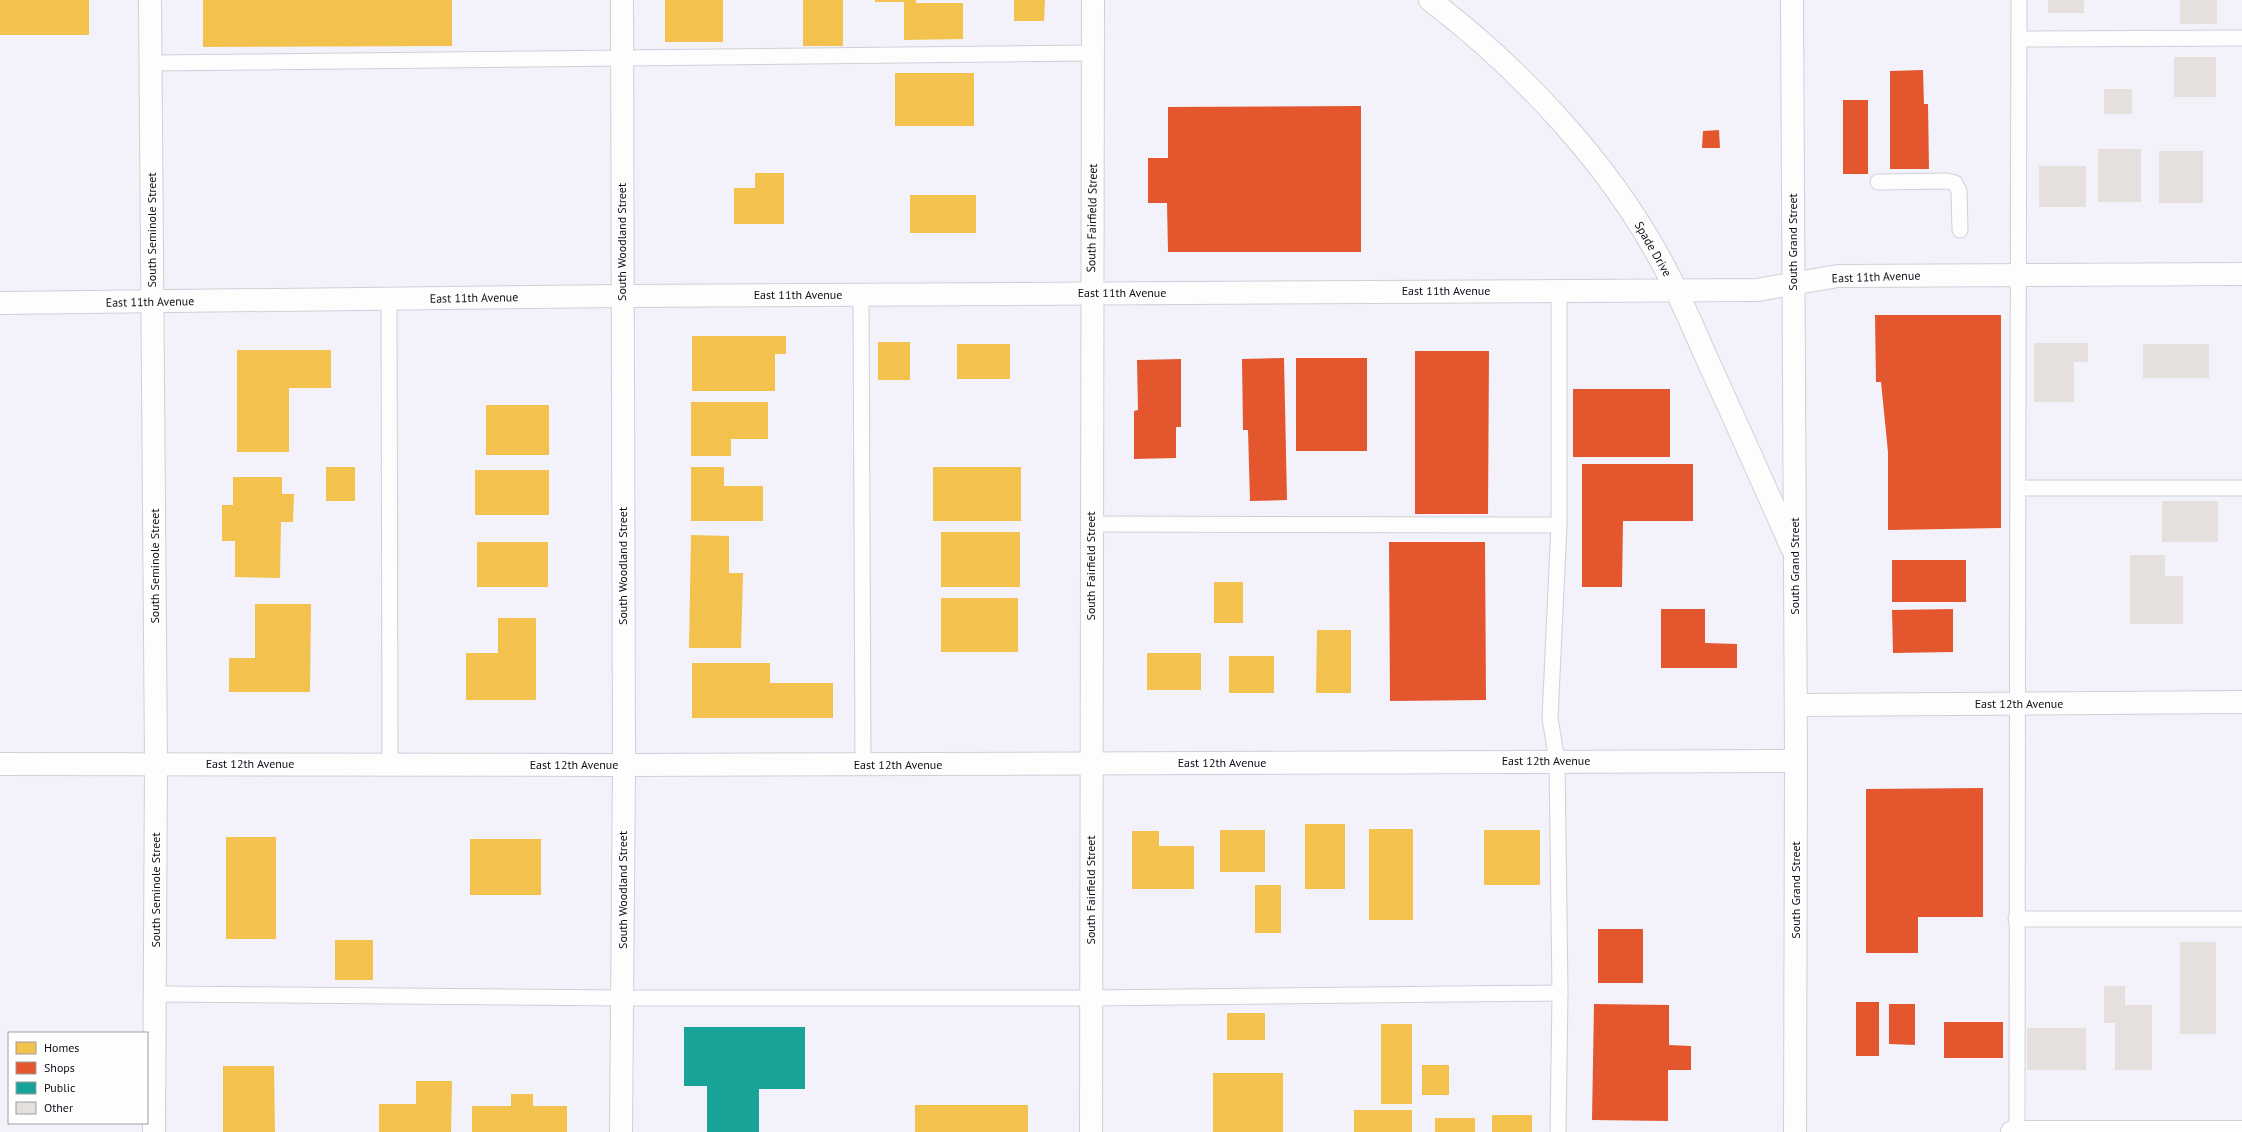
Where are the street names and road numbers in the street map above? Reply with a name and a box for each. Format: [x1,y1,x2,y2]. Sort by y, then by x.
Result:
street label: South Fairfield Street [1083,163,1100,273]
street label: South Seminole Street [144,173,159,288]
street label: South Woodland Street [614,183,629,301]
street label: South Grand Street [1785,193,1800,291]
street label: Spade Drive [1632,218,1675,279]
street label: East 11th Avenue [1831,267,1921,286]
street label: East 11th Avenue [1402,283,1490,298]
street label: East 11th Avenue [1078,285,1166,300]
street label: East 11th Avenue [754,287,842,302]
street label: East 11th Avenue [430,289,518,306]
street label: East 11th Avenue [106,293,194,310]
street label: South Woodland Street [615,507,630,625]
street label: South Seminole Street [147,509,162,624]
street label: South Fairfield Street [1083,512,1098,620]
street label: South Grand Street [1787,517,1802,615]
street label: East 12th Avenue [1975,696,2063,711]
street label: East 12th Avenue [1502,753,1590,768]
street label: East 12th Avenue [1178,755,1266,770]
street label: East 12th Avenue [206,756,294,771]
street label: East 12th Avenue [530,757,618,772]
street label: East 12th Avenue [854,757,942,772]
street label: South Woodland Street [615,831,630,949]
street label: South Seminole Street [148,833,163,948]
street label: South Fairfield Street [1083,836,1098,944]
street label: South Grand Street [1788,841,1803,939]

